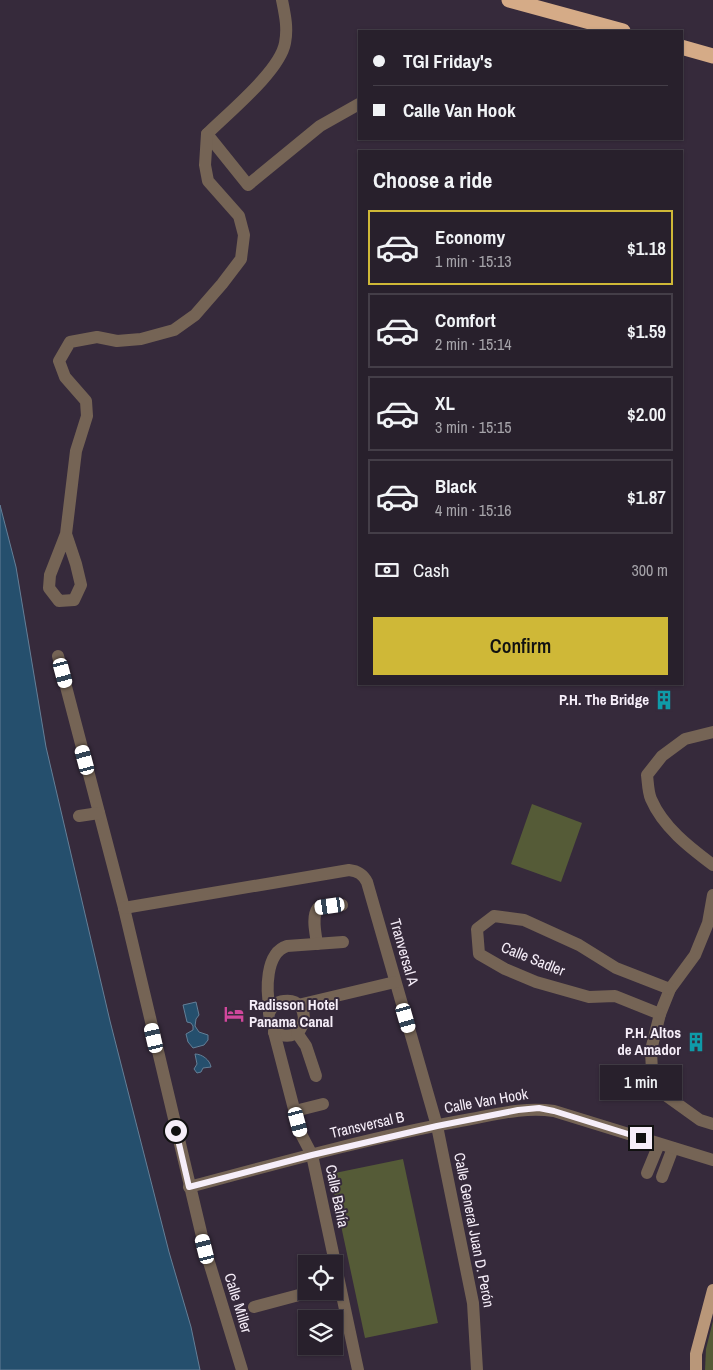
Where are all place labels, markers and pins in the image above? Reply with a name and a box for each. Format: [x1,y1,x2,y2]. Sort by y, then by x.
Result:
place label: P.H. The Bridge [559,689,649,710]
building icon: P.H. The Bridge [653,689,675,711]
place label: Radisson Hotel Panama Canal [249,994,339,1032]
hotel icon: Radisson Hotel Panama Canal [223,1003,245,1025]
place label: P.H. Altos de Amador [617,1022,681,1060]
building icon: P.H. Altos de Amador [685,1031,707,1053]

